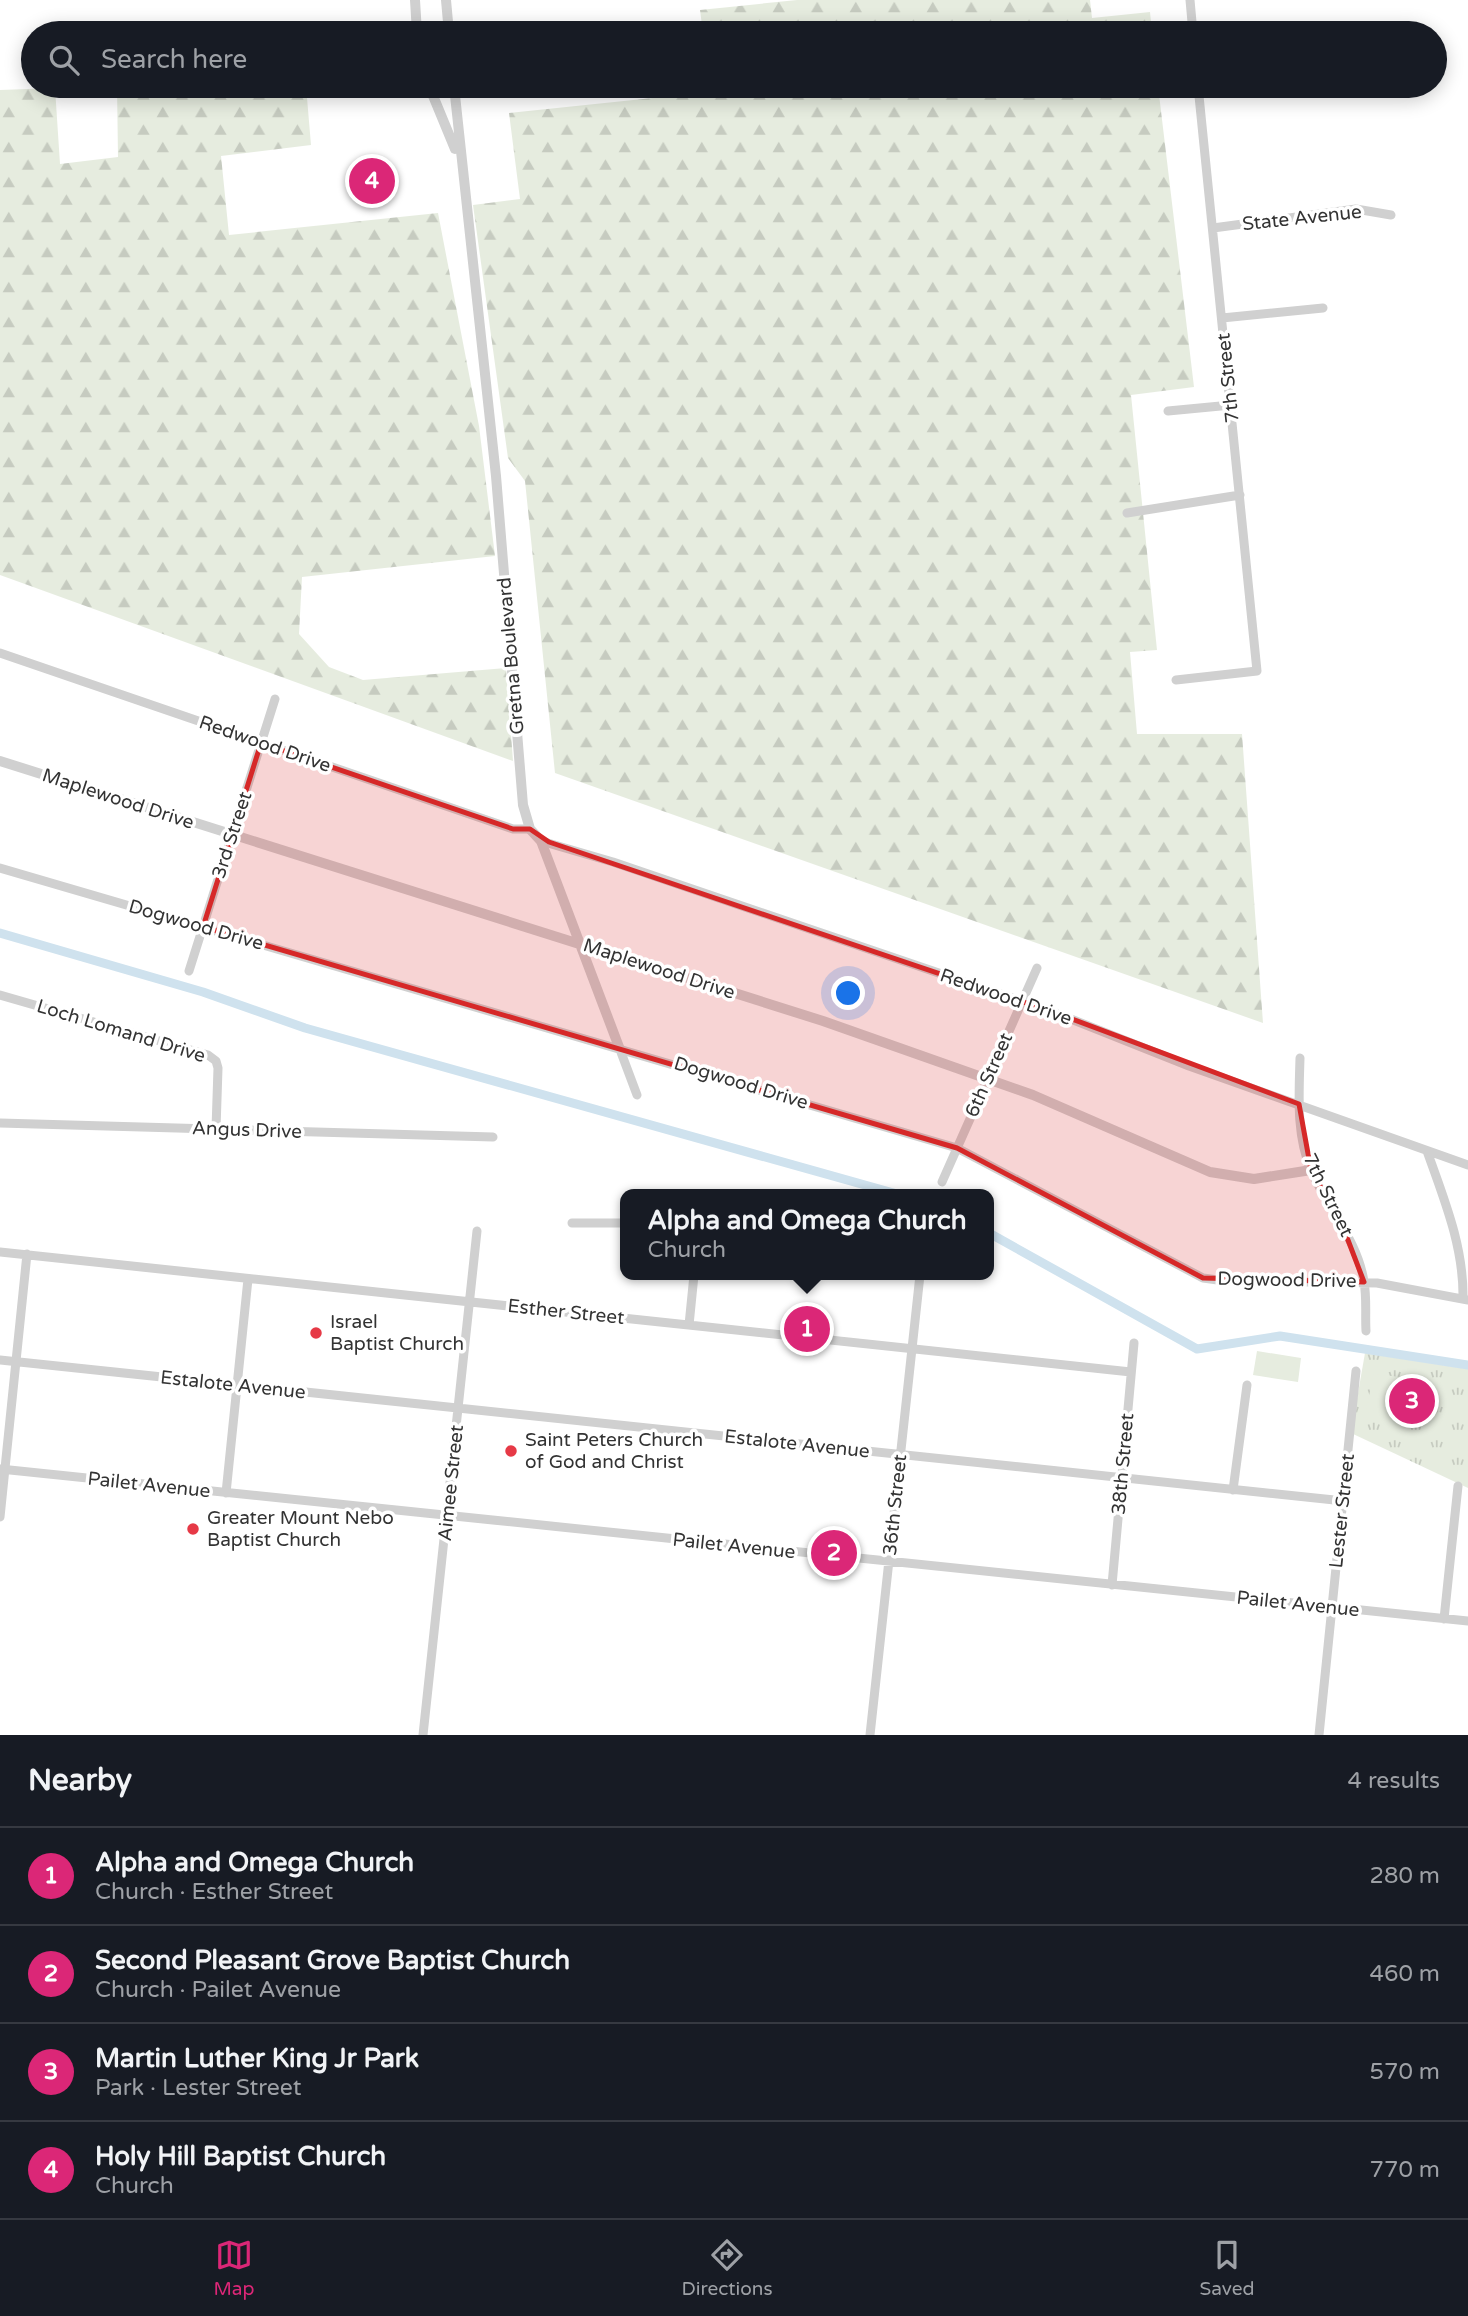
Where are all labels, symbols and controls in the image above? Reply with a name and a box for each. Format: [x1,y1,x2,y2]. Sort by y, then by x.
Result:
search box [21,21,1447,98]
icon: search [45,41,83,79]
text: Search here [101,44,247,75]
pin: 4 [349,155,395,207]
street label: State Avenue [1241,201,1363,235]
street label: 7th Street [1212,332,1244,424]
street label: Gretna Boulevard [493,576,529,736]
street label: Redwood Drive [196,711,334,777]
street label: Maplewood Drive [39,764,197,834]
street label: 3rd Street [208,789,256,881]
street label: Dogwood Drive [126,895,266,955]
street label: Maplewood Drive [580,934,738,1004]
street label: Redwood Drive [937,964,1075,1030]
your location [831,976,865,1010]
street label: Loch Lomand Drive [34,995,208,1067]
street label: 6th Street [961,1029,1017,1121]
street label: Dogwood Drive [671,1052,811,1114]
street label: Angus Drive [192,1117,302,1143]
street label: 7th Street [1298,1150,1358,1240]
popup [620,1189,994,1280]
text: Alpha and Omega Church [647,1205,967,1236]
text: Church [647,1236,726,1264]
street label: Dogwood Drive [1217,1268,1357,1292]
street label: Esther Street [507,1295,625,1329]
pin: 1 [784,1303,830,1355]
place label: Israel Baptist Church [330,1311,464,1355]
marker: Israel Baptist Church [308,1325,324,1341]
street label: Estalote Avenue [159,1366,307,1404]
pin: 3 [1389,1375,1435,1427]
street label: 38th Street [1108,1412,1138,1516]
street label: Aimee Street [434,1424,468,1542]
street label: Estalote Avenue [723,1425,871,1463]
place label: Saint Peters Church of God and Christ [525,1429,703,1473]
marker: Saint Peters Church of God and Christ [503,1443,519,1459]
street label: 36th Street [879,1453,911,1557]
street label: Lester Street [1325,1453,1359,1569]
street label: Pailet Avenue [87,1468,211,1502]
place label: Greater Mount Nebo Baptist Church [207,1507,394,1551]
marker: Greater Mount Nebo Baptist Church [185,1521,201,1537]
pin: 2 [811,1527,857,1579]
street label: Pailet Avenue [672,1529,796,1563]
street label: Pailet Avenue [1236,1587,1360,1621]
text: Nearby [28,1762,132,1799]
text: 4 results [1347,1767,1440,1795]
text: Alpha and Omega Church [95,1847,414,1878]
text: 1 [44,1862,58,1890]
text: 280 m [1370,1862,1440,1890]
text: Church · Esther Street [95,1878,333,1906]
text: Second Pleasant Grove Baptist Church [95,1945,570,1976]
text: 2 [44,1960,58,1988]
text: 460 m [1370,1960,1440,1988]
text: Church · Pailet Avenue [95,1976,341,2004]
text: Martin Luther King Jr Park [95,2043,419,2074]
text: 3 [44,2058,58,2086]
text: 570 m [1370,2058,1440,2086]
text: Park · Lester Street [95,2074,301,2102]
text: Holy Hill Baptist Church [95,2141,386,2172]
text: 4 [44,2156,58,2184]
text: 770 m [1370,2156,1440,2184]
text: Church [95,2172,174,2200]
tab: Map [214,2236,255,2300]
tab: Directions [682,2236,773,2300]
tab: Saved [1200,2236,1254,2300]

